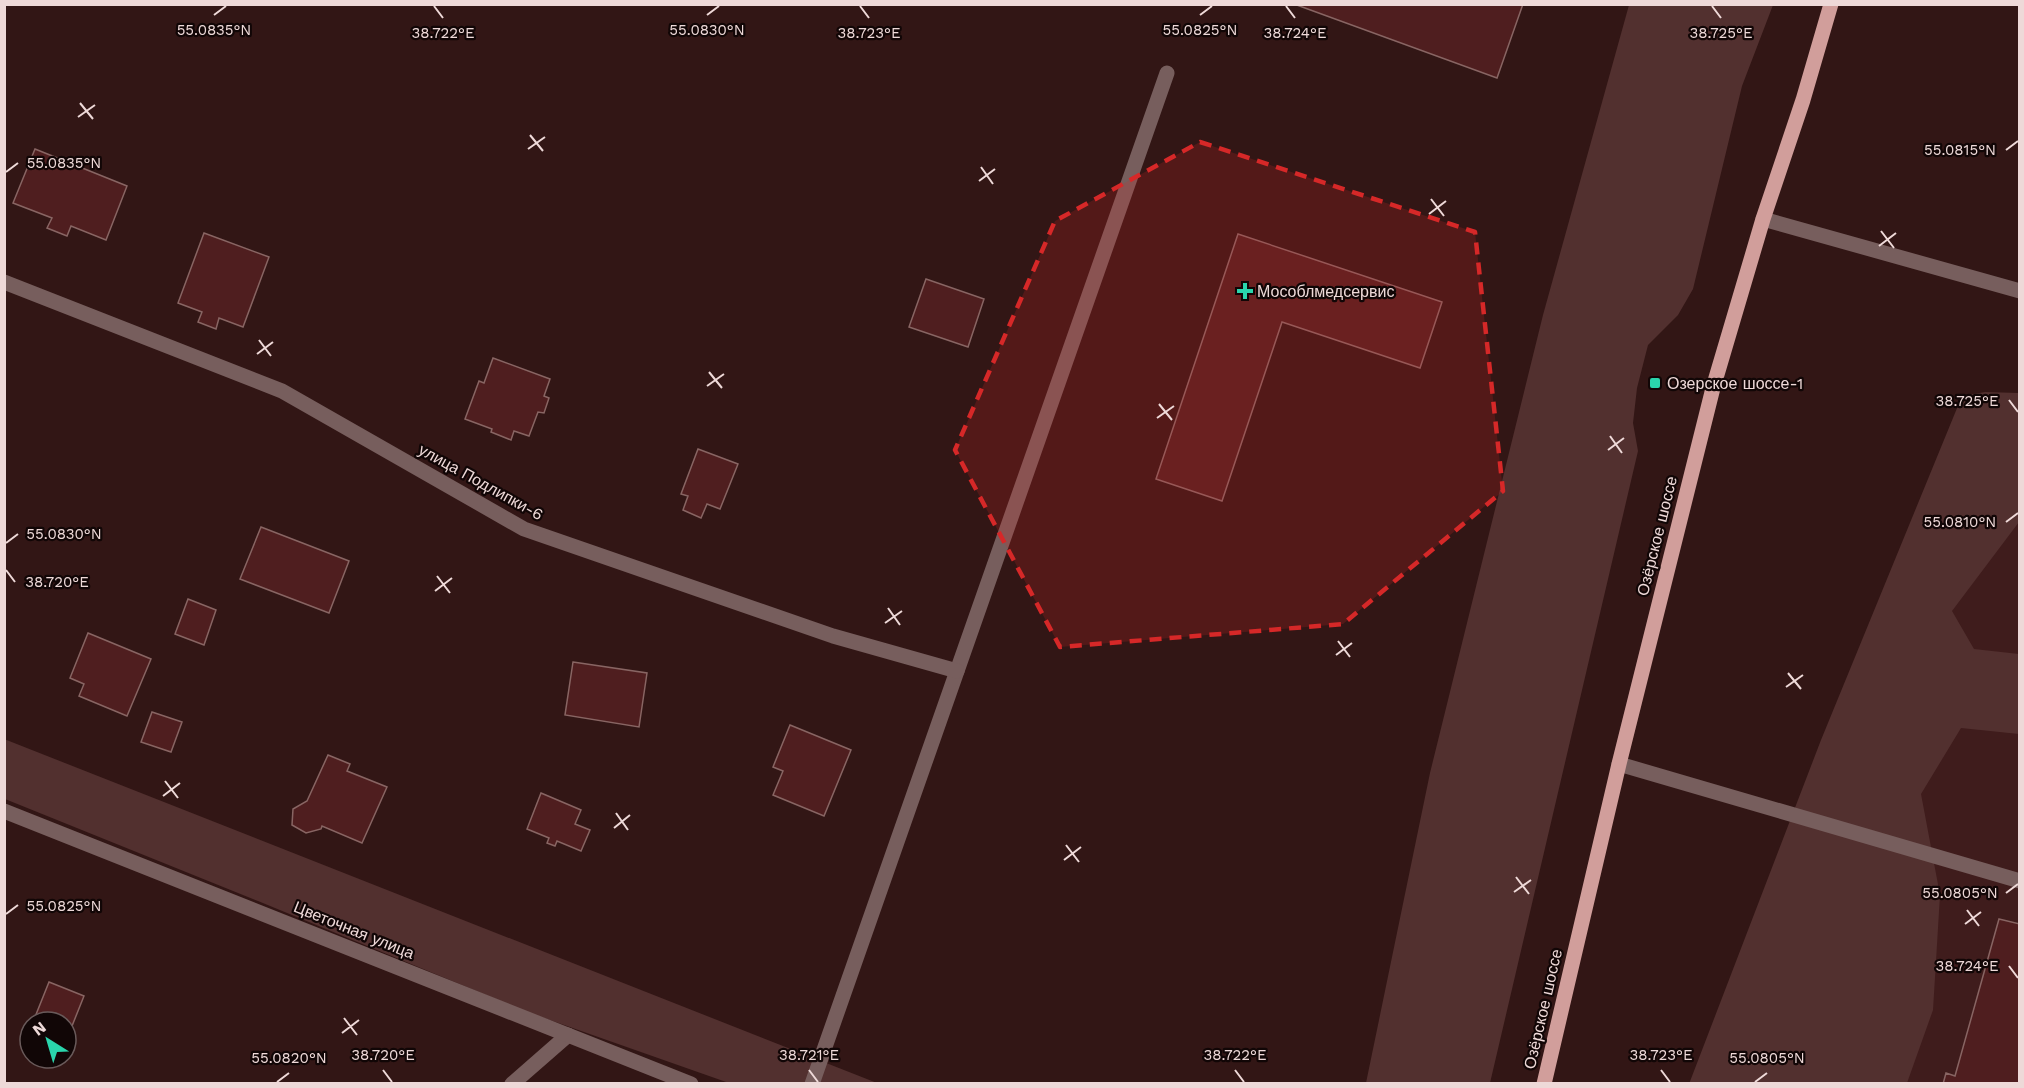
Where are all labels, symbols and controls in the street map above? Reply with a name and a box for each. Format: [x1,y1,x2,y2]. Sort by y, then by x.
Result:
text: 55.0835°N [177,21,251,39]
text: 55.0830°N [669,21,745,39]
text: 55.0825°N [1162,21,1238,39]
text: 38.722°E [411,24,475,42]
text: 38.723°E [837,24,901,42]
text: 38.724°E [1263,24,1327,42]
text: 38.725°E [1689,24,1753,42]
text: 55.0815°N [1924,141,1996,159]
text: 55.0835°N [27,154,101,172]
place label: Мособлмедсервис [1257,282,1394,301]
marker: Мособлмедсервис [1238,284,1252,298]
place label: Озерское шоссе-1 [1667,374,1803,393]
marker: Озерское шоссе-1 [1648,376,1662,390]
text: 38.725°E [1935,392,1999,410]
street label: улица Подлипки-6 [415,440,547,524]
street label: Озёрское шоссе [1633,474,1681,598]
text: 55.0810°N [1924,513,1996,531]
text: 55.0830°N [26,525,102,543]
text: 38.720°E [25,573,89,591]
text: 55.0805°N [1922,884,1998,902]
text: 55.0825°N [26,897,102,915]
street label: Цветочная улица [291,897,417,963]
street label: Озёрское шоссе [1520,947,1566,1071]
text: 38.724°E [1935,957,1999,975]
north arrow [18,1010,78,1070]
text: N [29,1017,50,1040]
text: 38.720°E [351,1046,415,1064]
text: 38.721°E [779,1046,839,1064]
text: 38.722°E [1203,1046,1267,1064]
text: 38.723°E [1629,1046,1693,1064]
text: 55.0820°N [251,1049,327,1067]
text: 55.0805°N [1729,1049,1805,1067]

